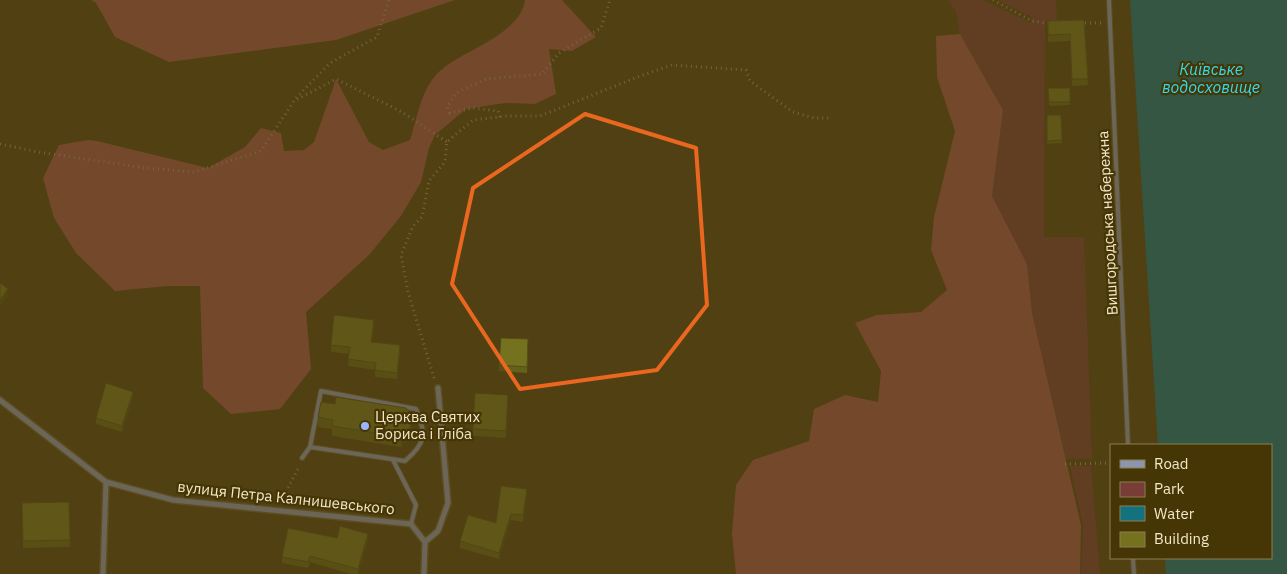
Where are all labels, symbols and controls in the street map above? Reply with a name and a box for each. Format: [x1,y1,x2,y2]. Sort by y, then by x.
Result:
water label: Київське водосховище [1162,59,1260,97]
street label: Вишгородська набережна [1093,130,1122,316]
place label: Церква Святих Бориса і Гліба [375,407,480,443]
marker: Церква Святих Бориса і Гліба [359,420,371,432]
legend [1110,444,1272,559]
text: Road [1154,454,1189,473]
street label: вулиця Петра Калнишевського [177,477,396,518]
text: Park [1154,479,1184,498]
text: Water [1154,504,1195,523]
text: Building [1154,529,1209,548]

